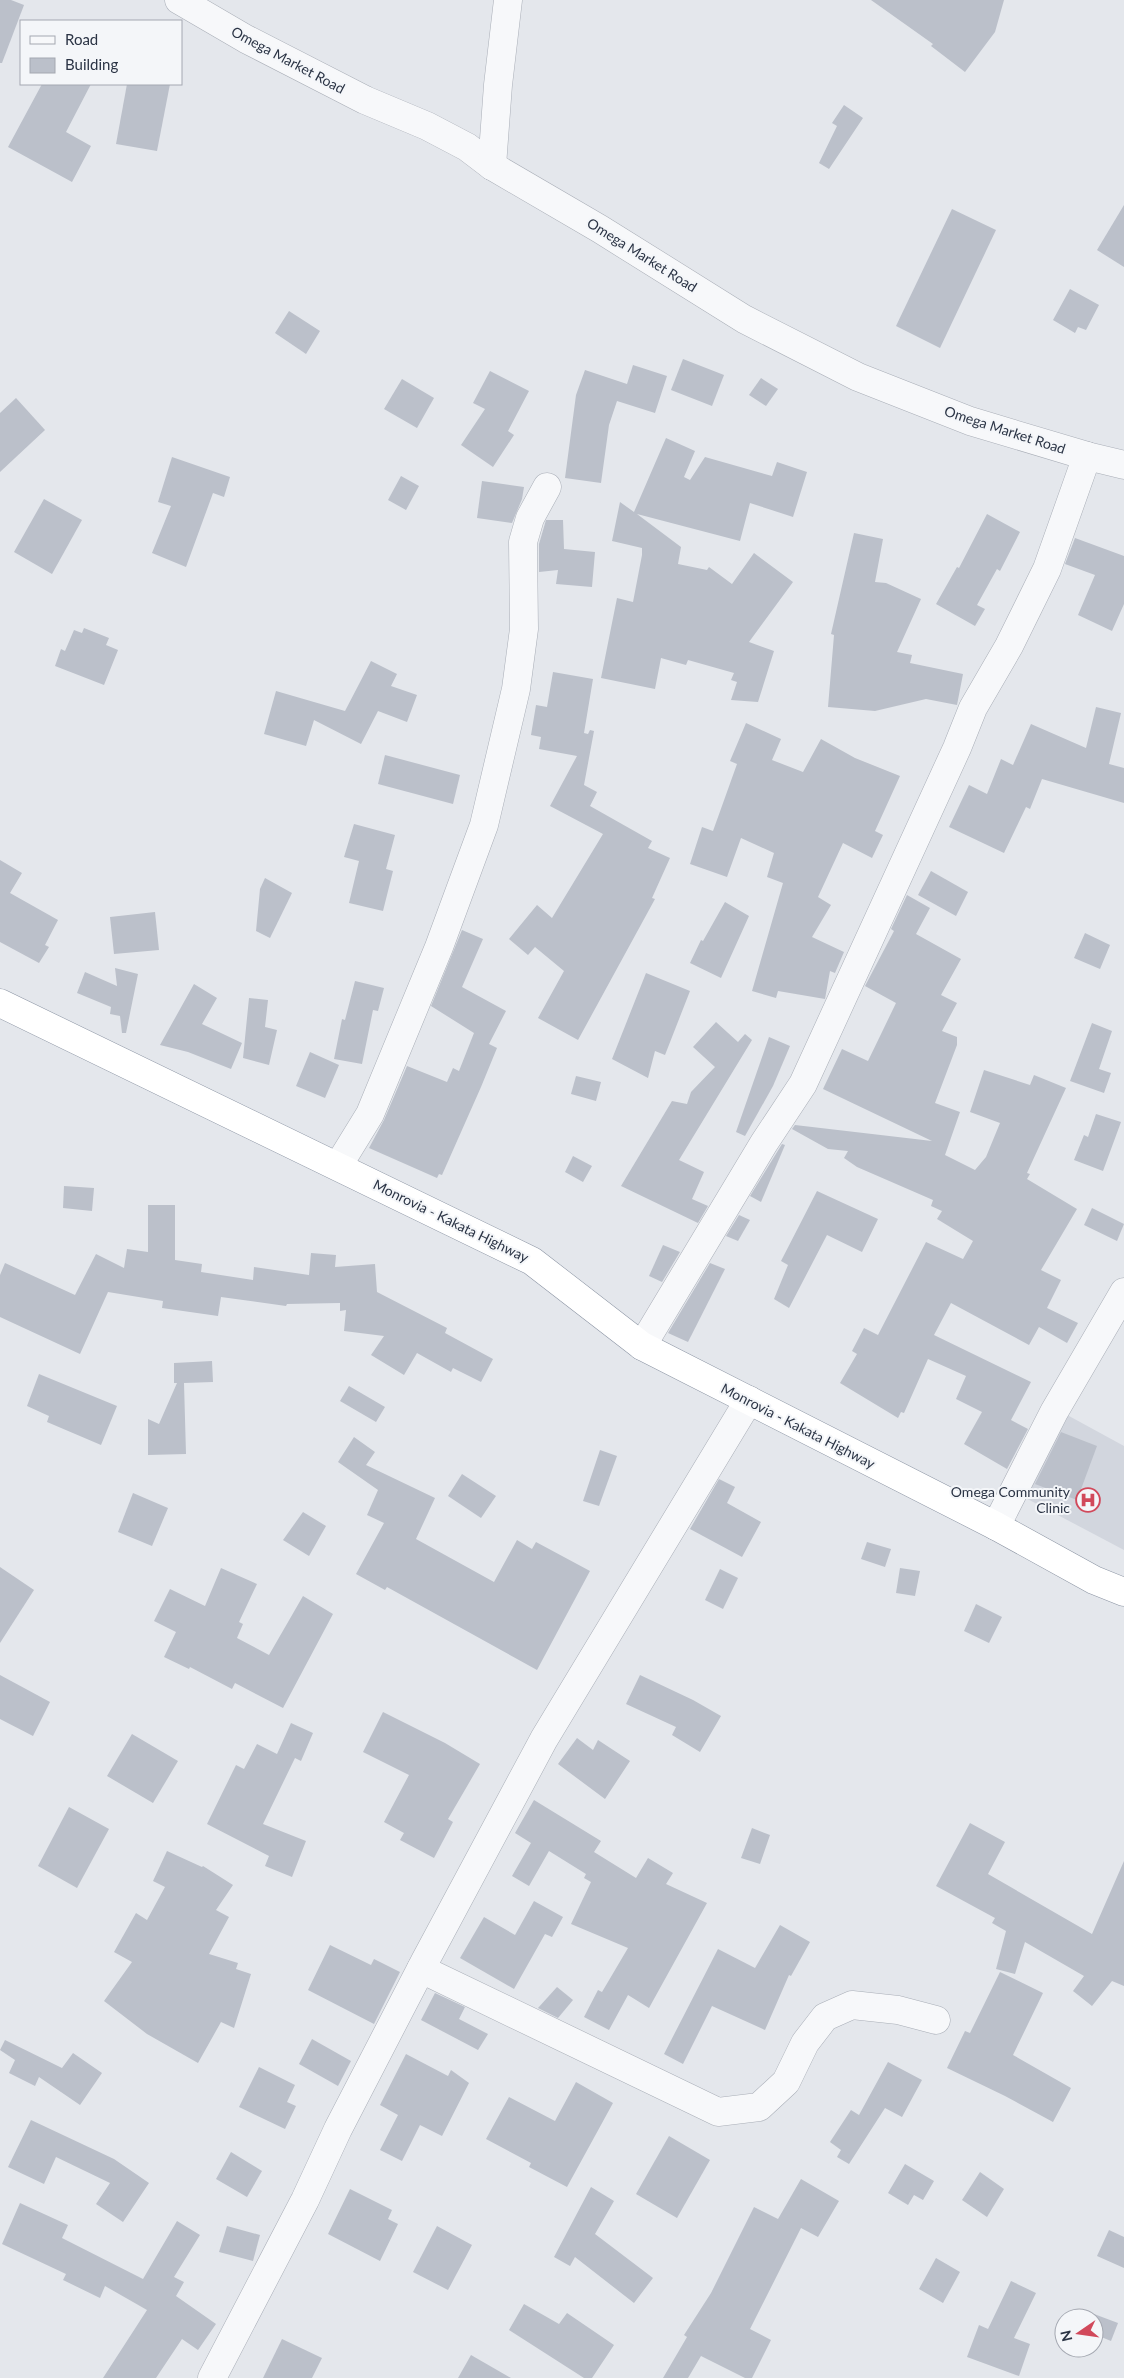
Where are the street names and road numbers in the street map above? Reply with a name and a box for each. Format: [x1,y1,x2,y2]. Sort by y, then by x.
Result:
street label: Omega Market Road [228,22,348,97]
street label: Omega Market Road [584,214,700,295]
street label: Omega Market Road [942,402,1068,457]
street label: Monrovia - Kakata Highway [371,1176,532,1266]
street label: Monrovia - Kakata Highway [718,1379,879,1472]

